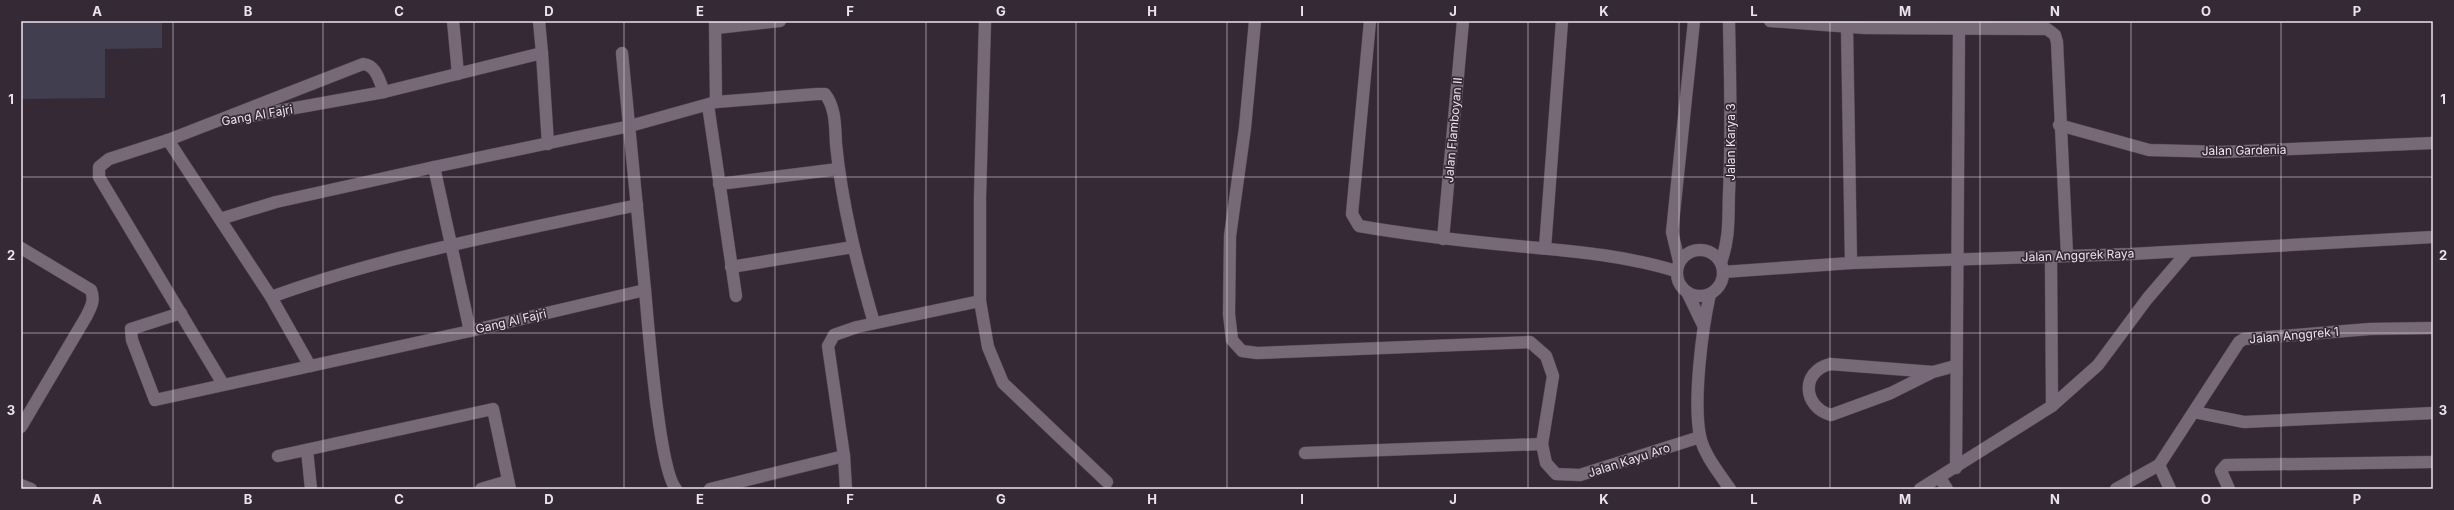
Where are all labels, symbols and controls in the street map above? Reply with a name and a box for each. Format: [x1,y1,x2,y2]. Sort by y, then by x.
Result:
text: A [92,3,102,19]
text: B [244,3,253,19]
text: C [394,3,404,19]
text: D [544,3,554,19]
text: E [696,3,704,19]
text: F [846,3,854,19]
text: G [996,3,1006,19]
text: H [1147,3,1157,19]
text: I [1300,3,1304,19]
text: J [1449,3,1457,19]
text: K [1599,3,1609,19]
text: L [1750,3,1758,19]
text: M [1899,3,1911,19]
text: N [2050,3,2060,19]
text: O [2201,3,2211,19]
text: P [2353,3,2361,19]
street label: Jalan Flamboyan II [1441,77,1465,183]
text: 1 [8,91,14,107]
text: 1 [2440,91,2446,107]
street label: Gang Al Fajri [220,101,294,129]
street label: Jalan Karya 3 [1723,103,1738,181]
street label: Jalan Gardenia [2201,142,2287,158]
street label: Jalan Anggrek Raya [2021,246,2135,264]
text: 2 [7,247,15,263]
text: 2 [2439,247,2447,263]
street label: Gang Al Fajri [474,306,548,336]
street label: Jalan Anggrek 1 [2249,324,2339,346]
text: 3 [7,402,15,418]
text: 3 [2439,402,2447,418]
street label: Jalan Kayu Aro [1586,440,1672,480]
text: A [92,491,102,507]
text: B [244,491,253,507]
text: C [394,491,404,507]
text: D [544,491,554,507]
text: E [696,491,704,507]
text: F [846,491,854,507]
text: G [996,491,1006,507]
text: H [1147,491,1157,507]
text: I [1300,491,1304,507]
text: J [1449,491,1457,507]
text: K [1599,491,1609,507]
text: L [1750,491,1758,507]
text: M [1899,491,1911,507]
text: N [2050,491,2060,507]
text: O [2201,491,2211,507]
text: P [2353,491,2361,507]

